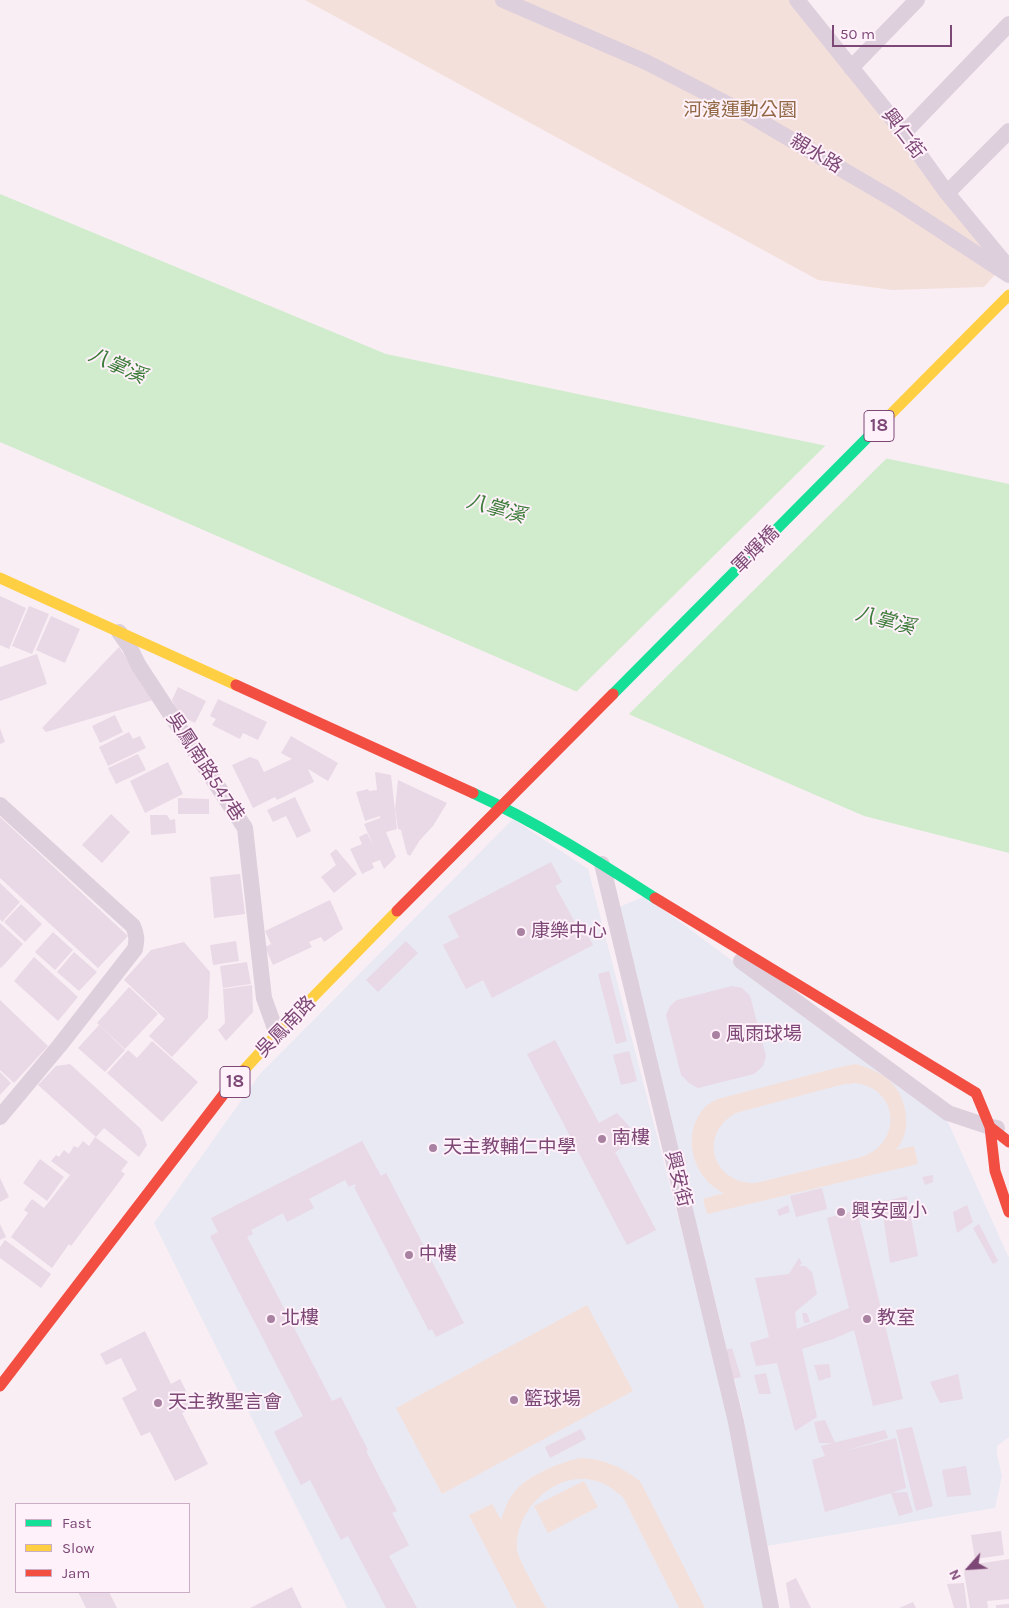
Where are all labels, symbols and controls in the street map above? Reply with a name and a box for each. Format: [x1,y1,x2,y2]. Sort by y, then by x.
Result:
scale bar [834,15,954,47]
text: 50 m [840,25,875,43]
park label: 河濱運動公園 [683,100,797,122]
street label: 興仁街 [877,104,929,164]
street label: 親水路 [786,130,846,178]
water label: 八掌溪 [85,343,149,389]
road number: 18 [864,411,894,442]
water label: 八掌溪 [464,489,528,529]
street label: 軍輝橋 [728,522,784,578]
water label: 八掌溪 [853,602,917,640]
street label: 吳鳳南路547巷 [161,708,249,826]
place label: 康樂中心 [531,921,607,943]
marker: 康樂中心 [515,926,527,938]
street label: 吳鳳南路 [251,992,321,1062]
place label: 風雨球場 [726,1024,802,1046]
marker: 風雨球場 [710,1029,722,1041]
road number: 18 [220,1066,250,1098]
place label: 南樓 [612,1128,650,1150]
marker: 南樓 [596,1133,608,1145]
place label: 天主教輔仁中學 [443,1137,576,1159]
marker: 天主教輔仁中學 [427,1142,439,1154]
street label: 興安街 [660,1149,696,1209]
place label: 興安國小 [851,1201,927,1223]
marker: 興安國小 [835,1206,847,1218]
place label: 中樓 [419,1244,457,1266]
marker: 中樓 [403,1249,415,1261]
place label: 北樓 [281,1308,319,1330]
place label: 教室 [877,1308,915,1330]
marker: 北樓 [265,1313,277,1325]
marker: 教室 [861,1313,873,1325]
place label: 籃球場 [524,1389,581,1411]
place label: 天主教聖言會 [168,1392,282,1414]
marker: 籃球場 [508,1394,520,1406]
marker: 天主教聖言會 [152,1397,164,1409]
legend [15,1503,190,1593]
text: Fast [62,1514,91,1532]
text: Slow [62,1539,94,1557]
north arrow [944,1543,994,1593]
text: Jam [62,1564,90,1582]
text: N [945,1567,965,1583]

